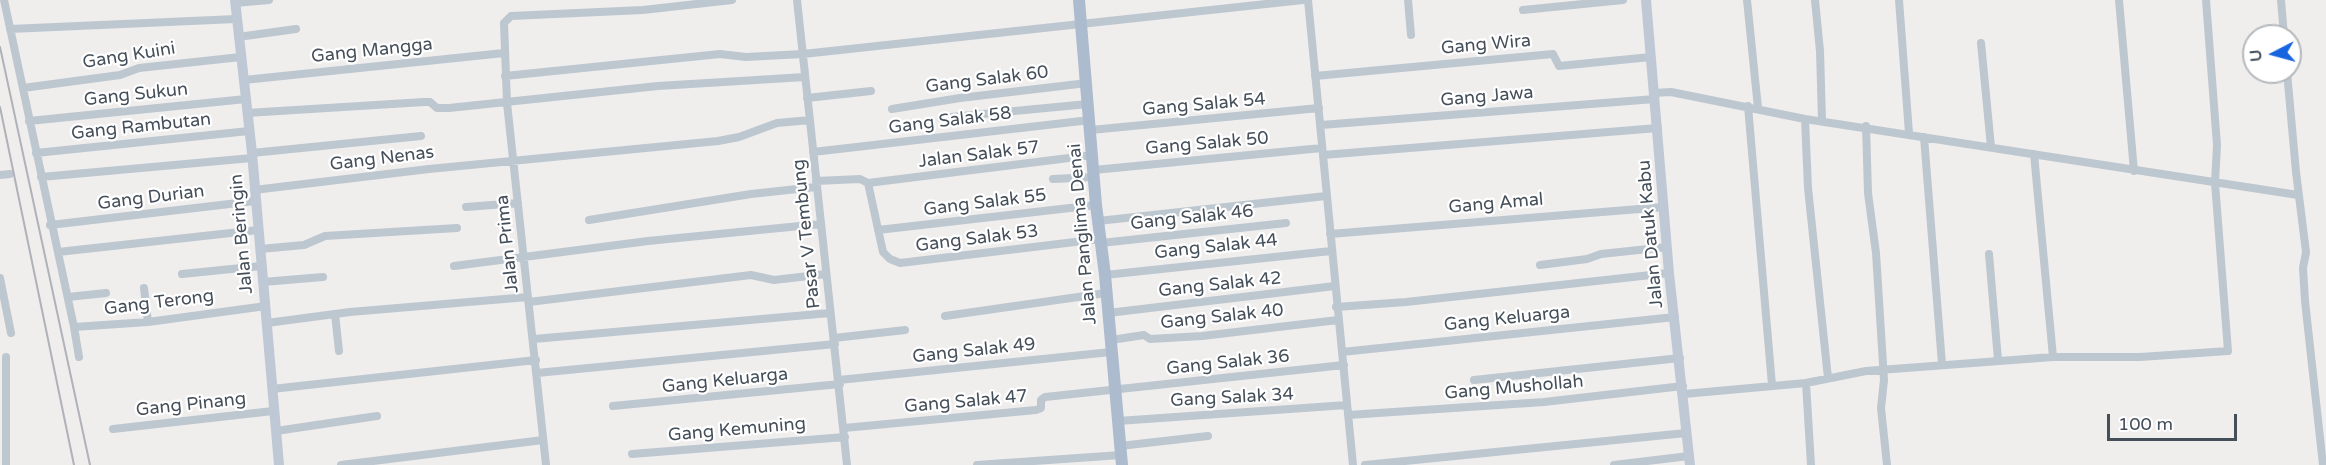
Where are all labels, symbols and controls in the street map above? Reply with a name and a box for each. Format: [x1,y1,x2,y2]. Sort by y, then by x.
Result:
north arrow [2242,24,2302,84]
street label: Gang Wira [1440,30,1532,60]
street label: Gang Mangga [310,34,434,68]
street label: Gang Kuini [81,38,177,74]
text: U [2246,49,2267,63]
street label: Gang Salak 60 [924,62,1050,98]
street label: Gang Sukun [83,79,189,111]
street label: Gang Jawa [1440,82,1534,112]
street label: Gang Salak 54 [1141,89,1267,121]
street label: Gang Salak 58 [887,103,1013,139]
street label: Gang Rambutan [70,109,212,145]
street label: Gang Salak 50 [1144,128,1270,160]
street label: Jalan Salak 57 [917,137,1041,173]
street label: Gang Nenas [329,142,435,176]
street label: Jalan Panglima Denai [1064,142,1102,326]
street label: Pasar V Tembung [788,158,826,310]
street label: Jalan Datuk Kabu [1634,159,1668,309]
street label: Jalan Beringin [226,173,258,295]
street label: Gang Durian [96,181,206,215]
street label: Gang Salak 55 [922,185,1048,221]
street label: Gang Amal [1448,189,1544,219]
street label: Jalan Prima [492,194,524,294]
street label: Gang Salak 46 [1129,201,1255,235]
street label: Gang Salak 53 [914,221,1040,257]
street label: Gang Salak 44 [1153,230,1279,264]
street label: Gang Salak 42 [1157,268,1283,302]
street label: Gang Terong [103,286,215,320]
street label: Gang Salak 40 [1159,300,1285,334]
street label: Gang Keluarga [1443,302,1571,336]
street label: Gang Salak 49 [911,334,1037,368]
street label: Gang Salak 36 [1165,346,1291,380]
street label: Gang Keluarga [661,364,789,398]
street label: Gang Mushollah [1444,371,1584,405]
street label: Gang Salak 34 [1170,384,1294,412]
street label: Gang Salak 47 [903,386,1029,418]
street label: Gang Pinang [135,388,247,422]
scale bar [2110,402,2240,440]
street label: Gang Kemuning [667,413,807,447]
text: 100 m [2118,413,2173,435]

